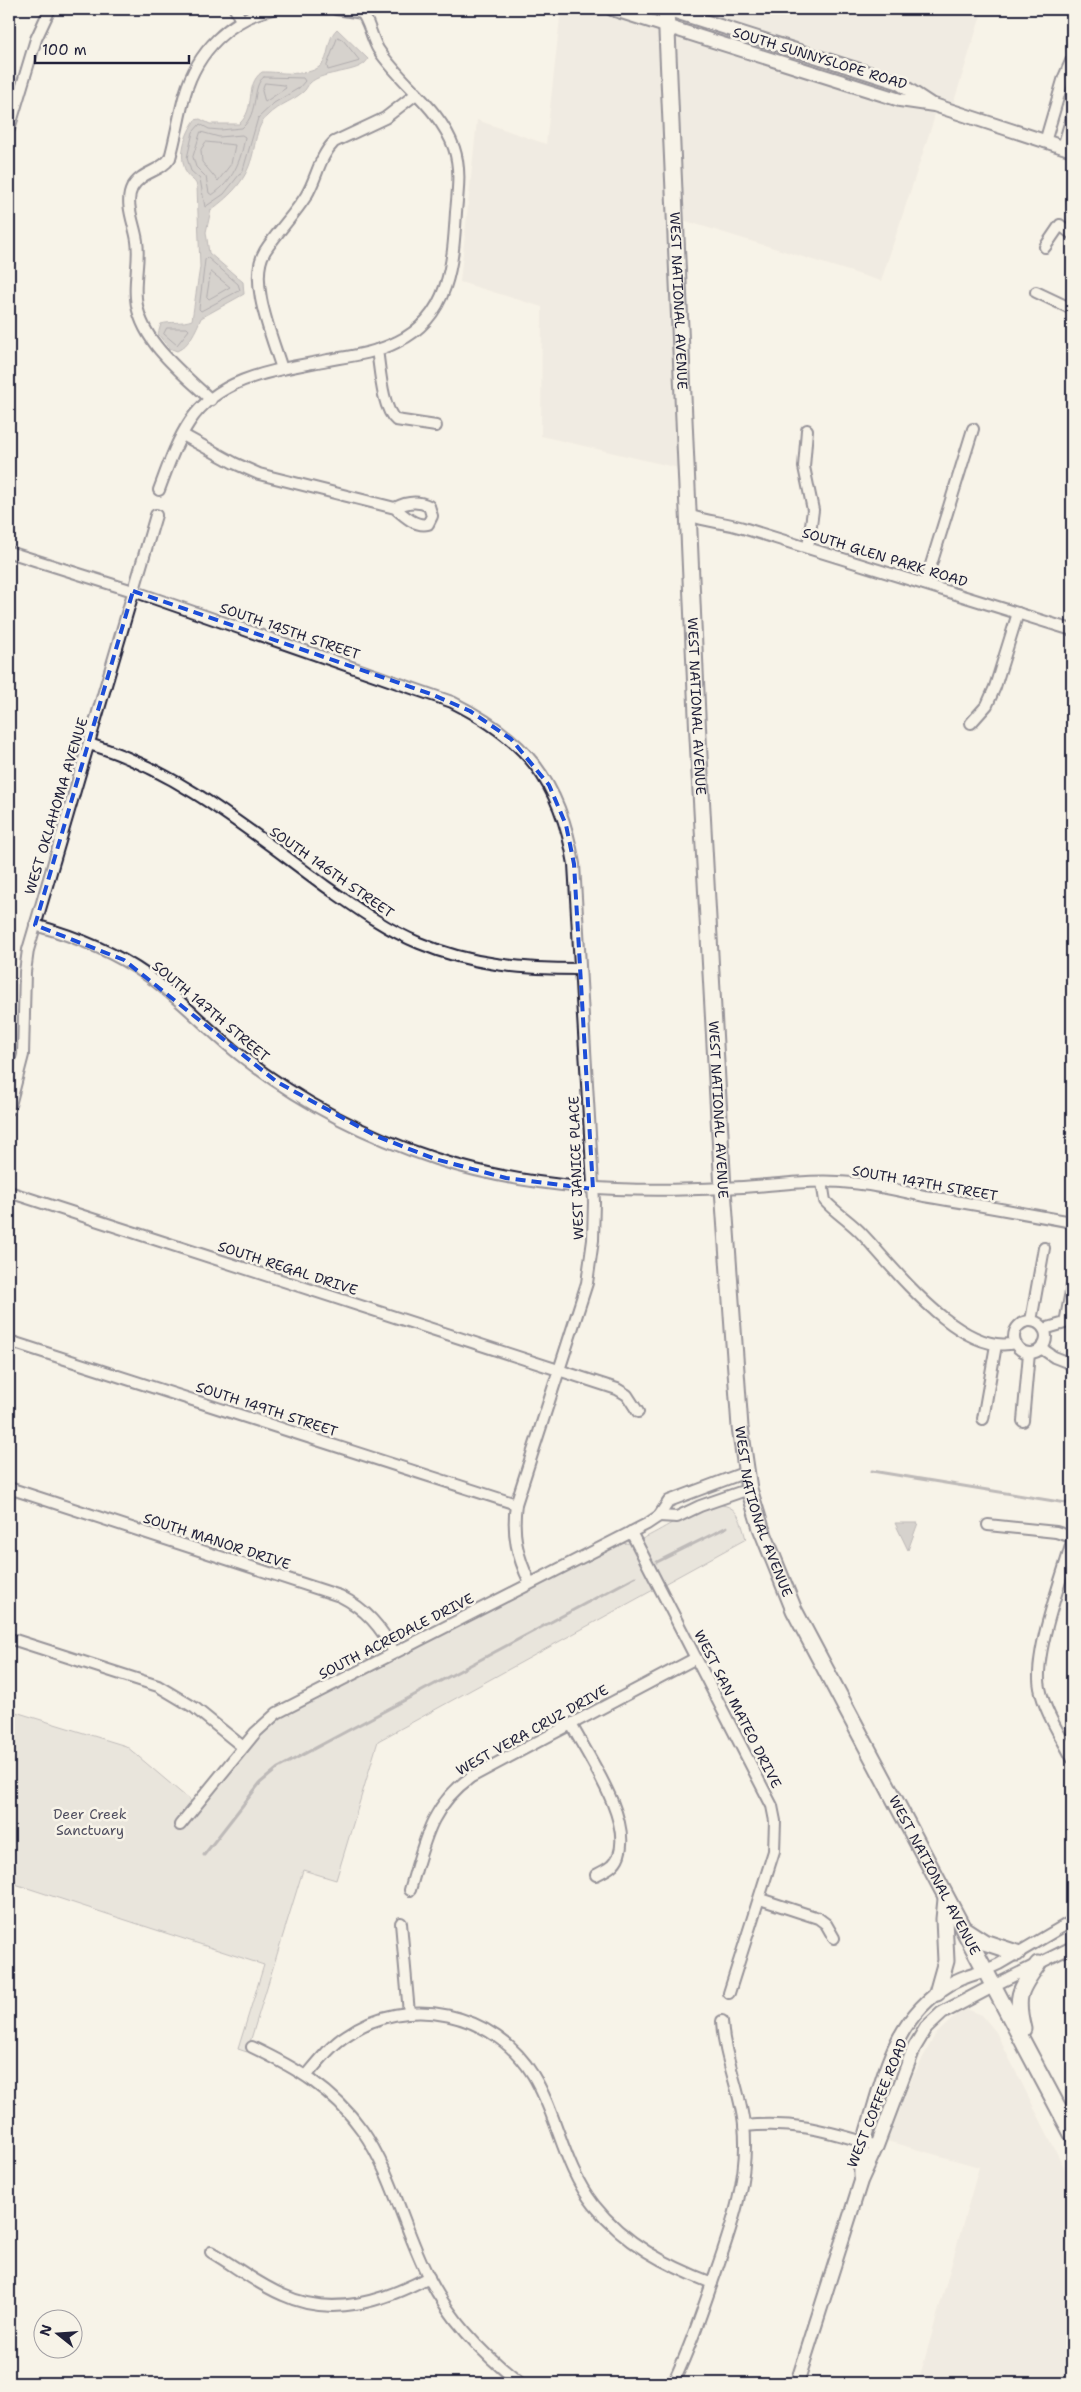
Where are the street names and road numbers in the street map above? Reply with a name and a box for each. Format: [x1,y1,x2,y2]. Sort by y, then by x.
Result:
street label: SOUTH SUNNYSLOPE ROAD [731,23,909,93]
street label: WEST NATIONAL AVENUE [666,211,692,390]
street label: SOUTH GLEN PARK ROAD [800,523,970,591]
street label: SOUTH 145TH STREET [217,599,363,664]
street label: WEST NATIONAL AVENUE [684,617,710,796]
street label: WEST OKLAHOMA AVENUE [20,715,92,897]
street label: SOUTH 146TH STREET [266,822,398,922]
street label: SOUTH 147TH STREET [149,957,274,1066]
street label: WEST NATIONAL AVENUE [705,1020,733,1200]
street label: WEST JANICE PLACE [564,1095,588,1240]
street label: SOUTH 147TH STREET [851,1161,1000,1205]
street label: SOUTH REGAL DRIVE [216,1237,360,1299]
street label: SOUTH 149TH STREET [194,1378,341,1441]
street label: WEST NATIONAL AVENUE [731,1425,797,1600]
street label: SOUTH MANOR DRIVE [141,1509,293,1573]
street label: SOUTH ACREDALE DRIVE [315,1589,477,1683]
street label: WEST SAN MATEO DRIVE [690,1627,786,1791]
street label: WEST VERA CRUZ DRIVE [453,1680,612,1779]
street label: WEST NATIONAL AVENUE [885,1792,984,1958]
street label: WEST COFFEE ROAD [843,2036,911,2170]

